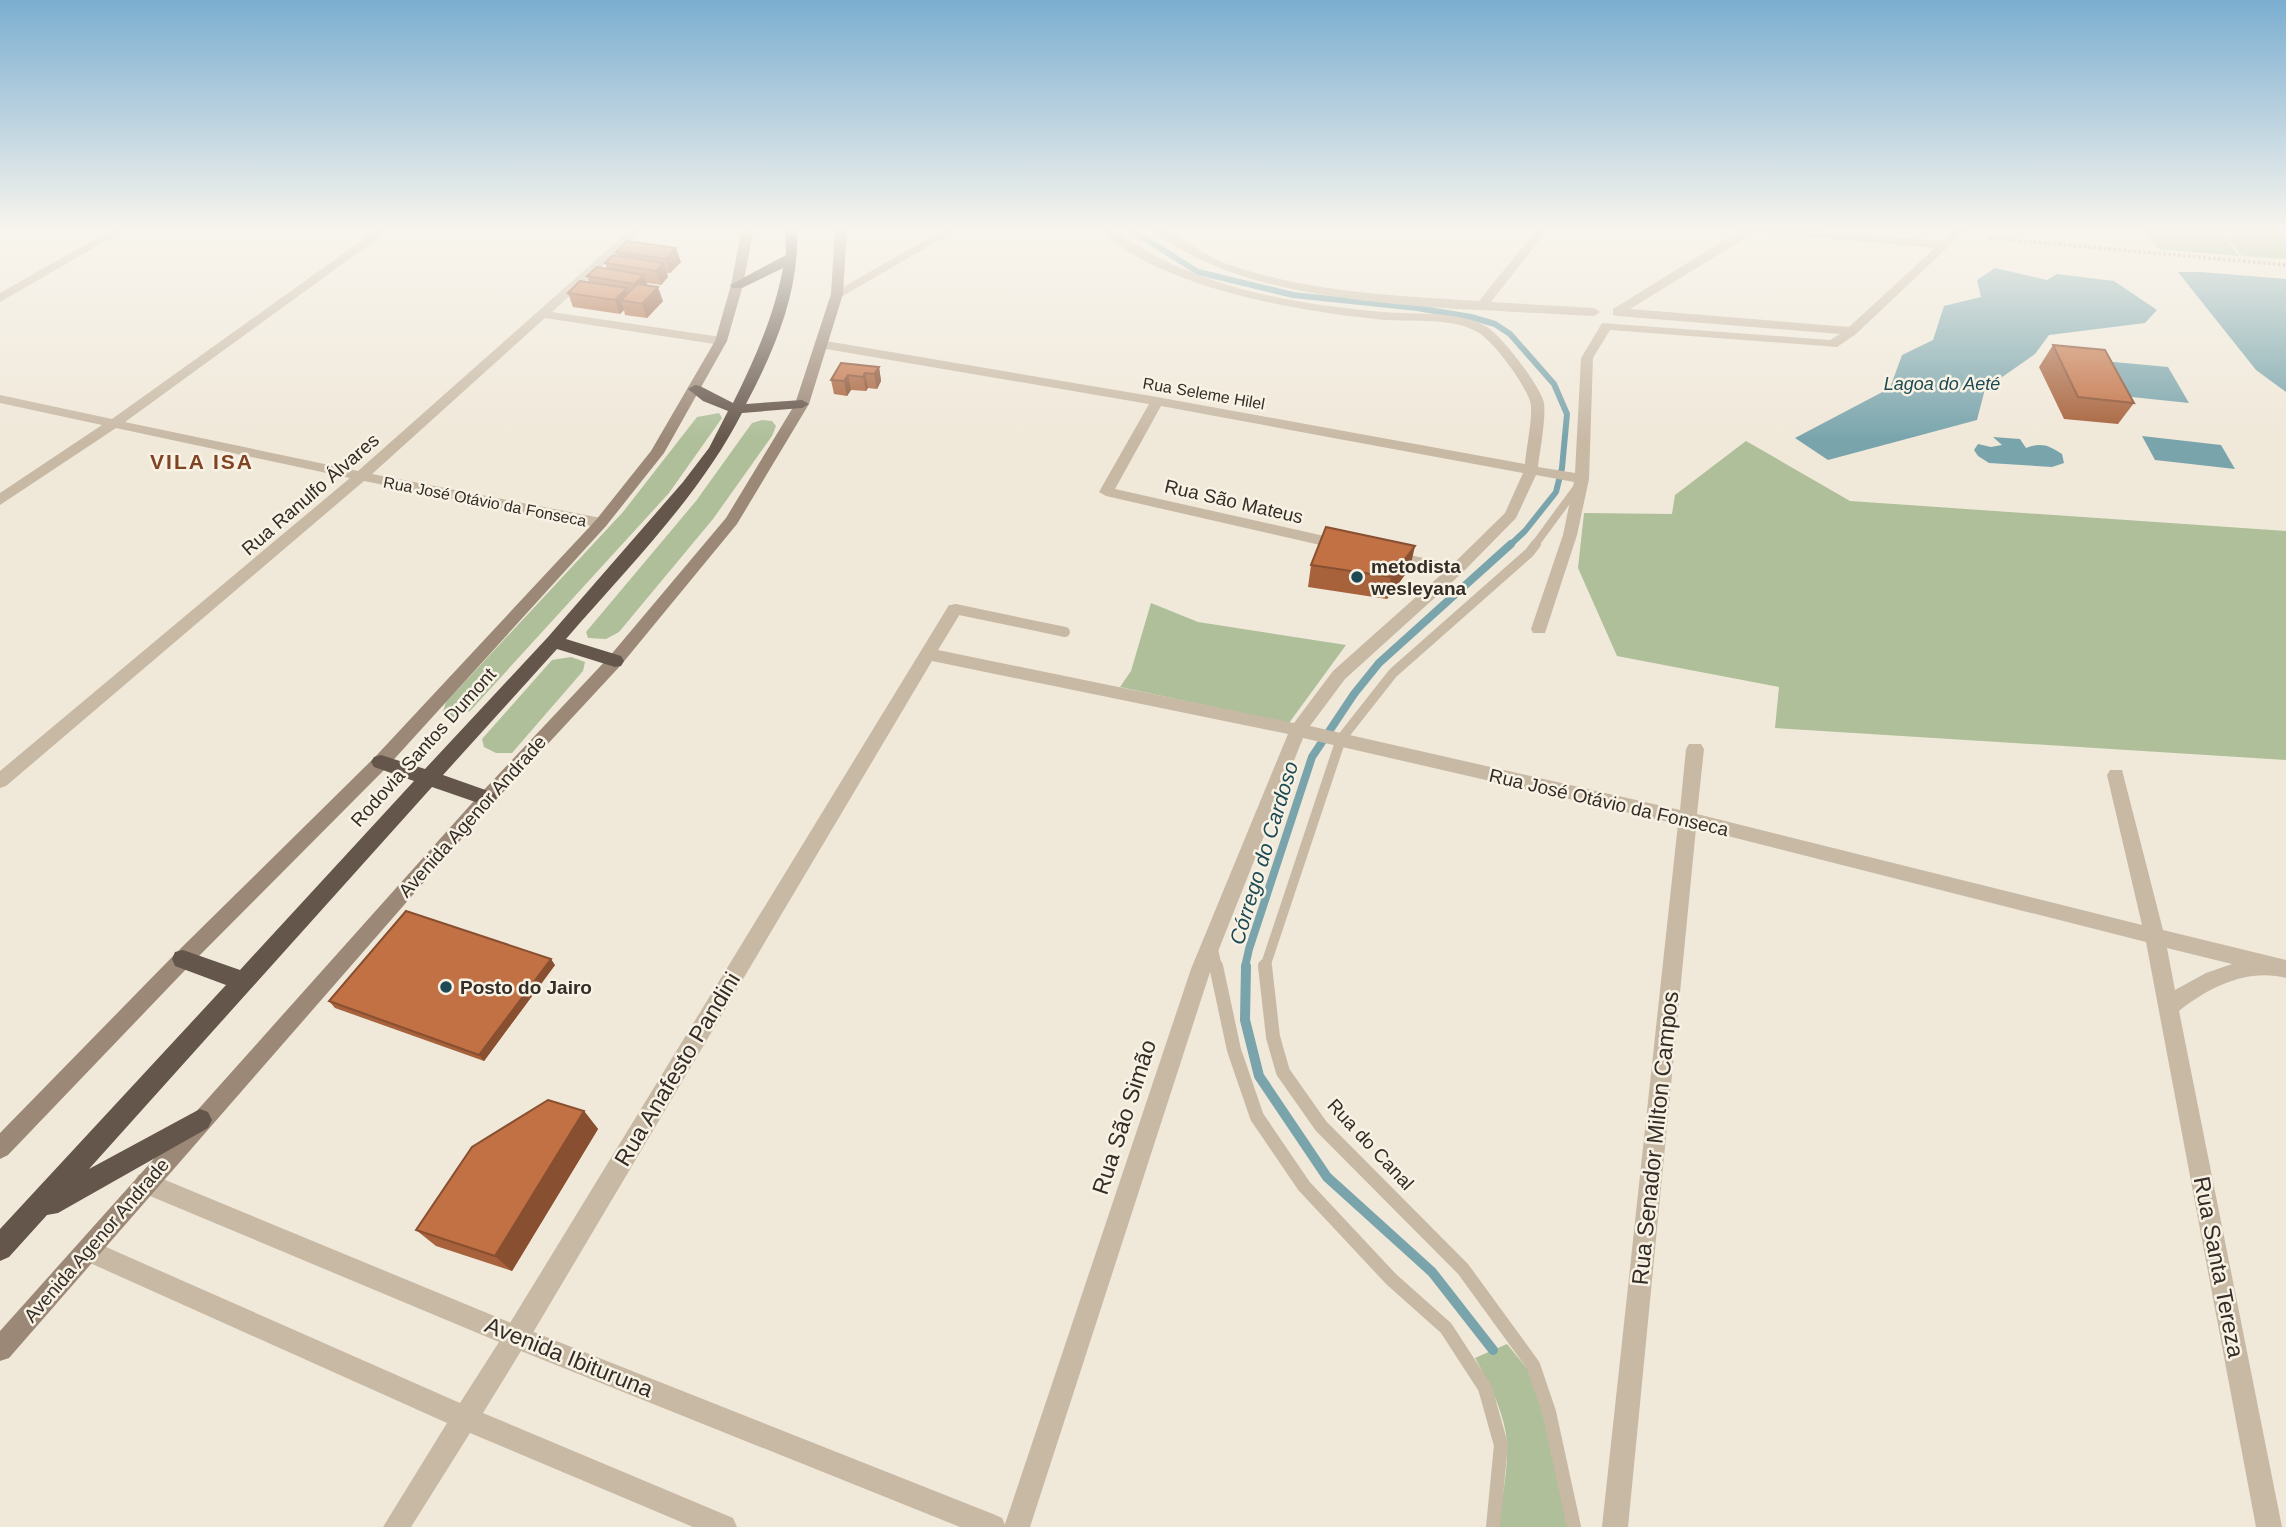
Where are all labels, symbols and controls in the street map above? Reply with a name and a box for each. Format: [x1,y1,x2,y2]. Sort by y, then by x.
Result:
street label: Rua Seleme Hilel [1142,374,1266,413]
water label: Lagoa do Aeté [1884,374,2000,394]
street label: Rua Ranulfo Álvares [238,429,383,559]
district label: VILA ISA [150,450,254,473]
street label: Rua José Otávio da Fonseca [382,473,588,530]
street label: Rua São Mateus [1163,475,1305,528]
place label: metodista wesleyana [1370,556,1466,599]
marker: metodista wesleyana [1349,569,1365,585]
street label: Rodovia Santos Dumont [347,663,501,831]
street label: Avenida Agenor Andrade [394,731,550,901]
water label: Córrego do Cardoso [1225,758,1302,947]
street label: Rua José Otávio da Fonseca [1487,765,1731,840]
street label: Rua Anafesto Pandini [609,967,745,1171]
place label: Posto do Jairo [460,977,592,998]
marker: Posto do Jairo [438,979,454,995]
street label: Rua Senador Milton Campos [1627,990,1683,1286]
street label: Rua São Simão [1087,1036,1161,1198]
street label: Rua do Canal [1323,1095,1418,1194]
street label: Avenida Agenor Andrade [20,1154,173,1326]
street label: Rua Santa Tereza [2189,1174,2249,1360]
street label: Avenida Ibituruna [481,1311,657,1403]

